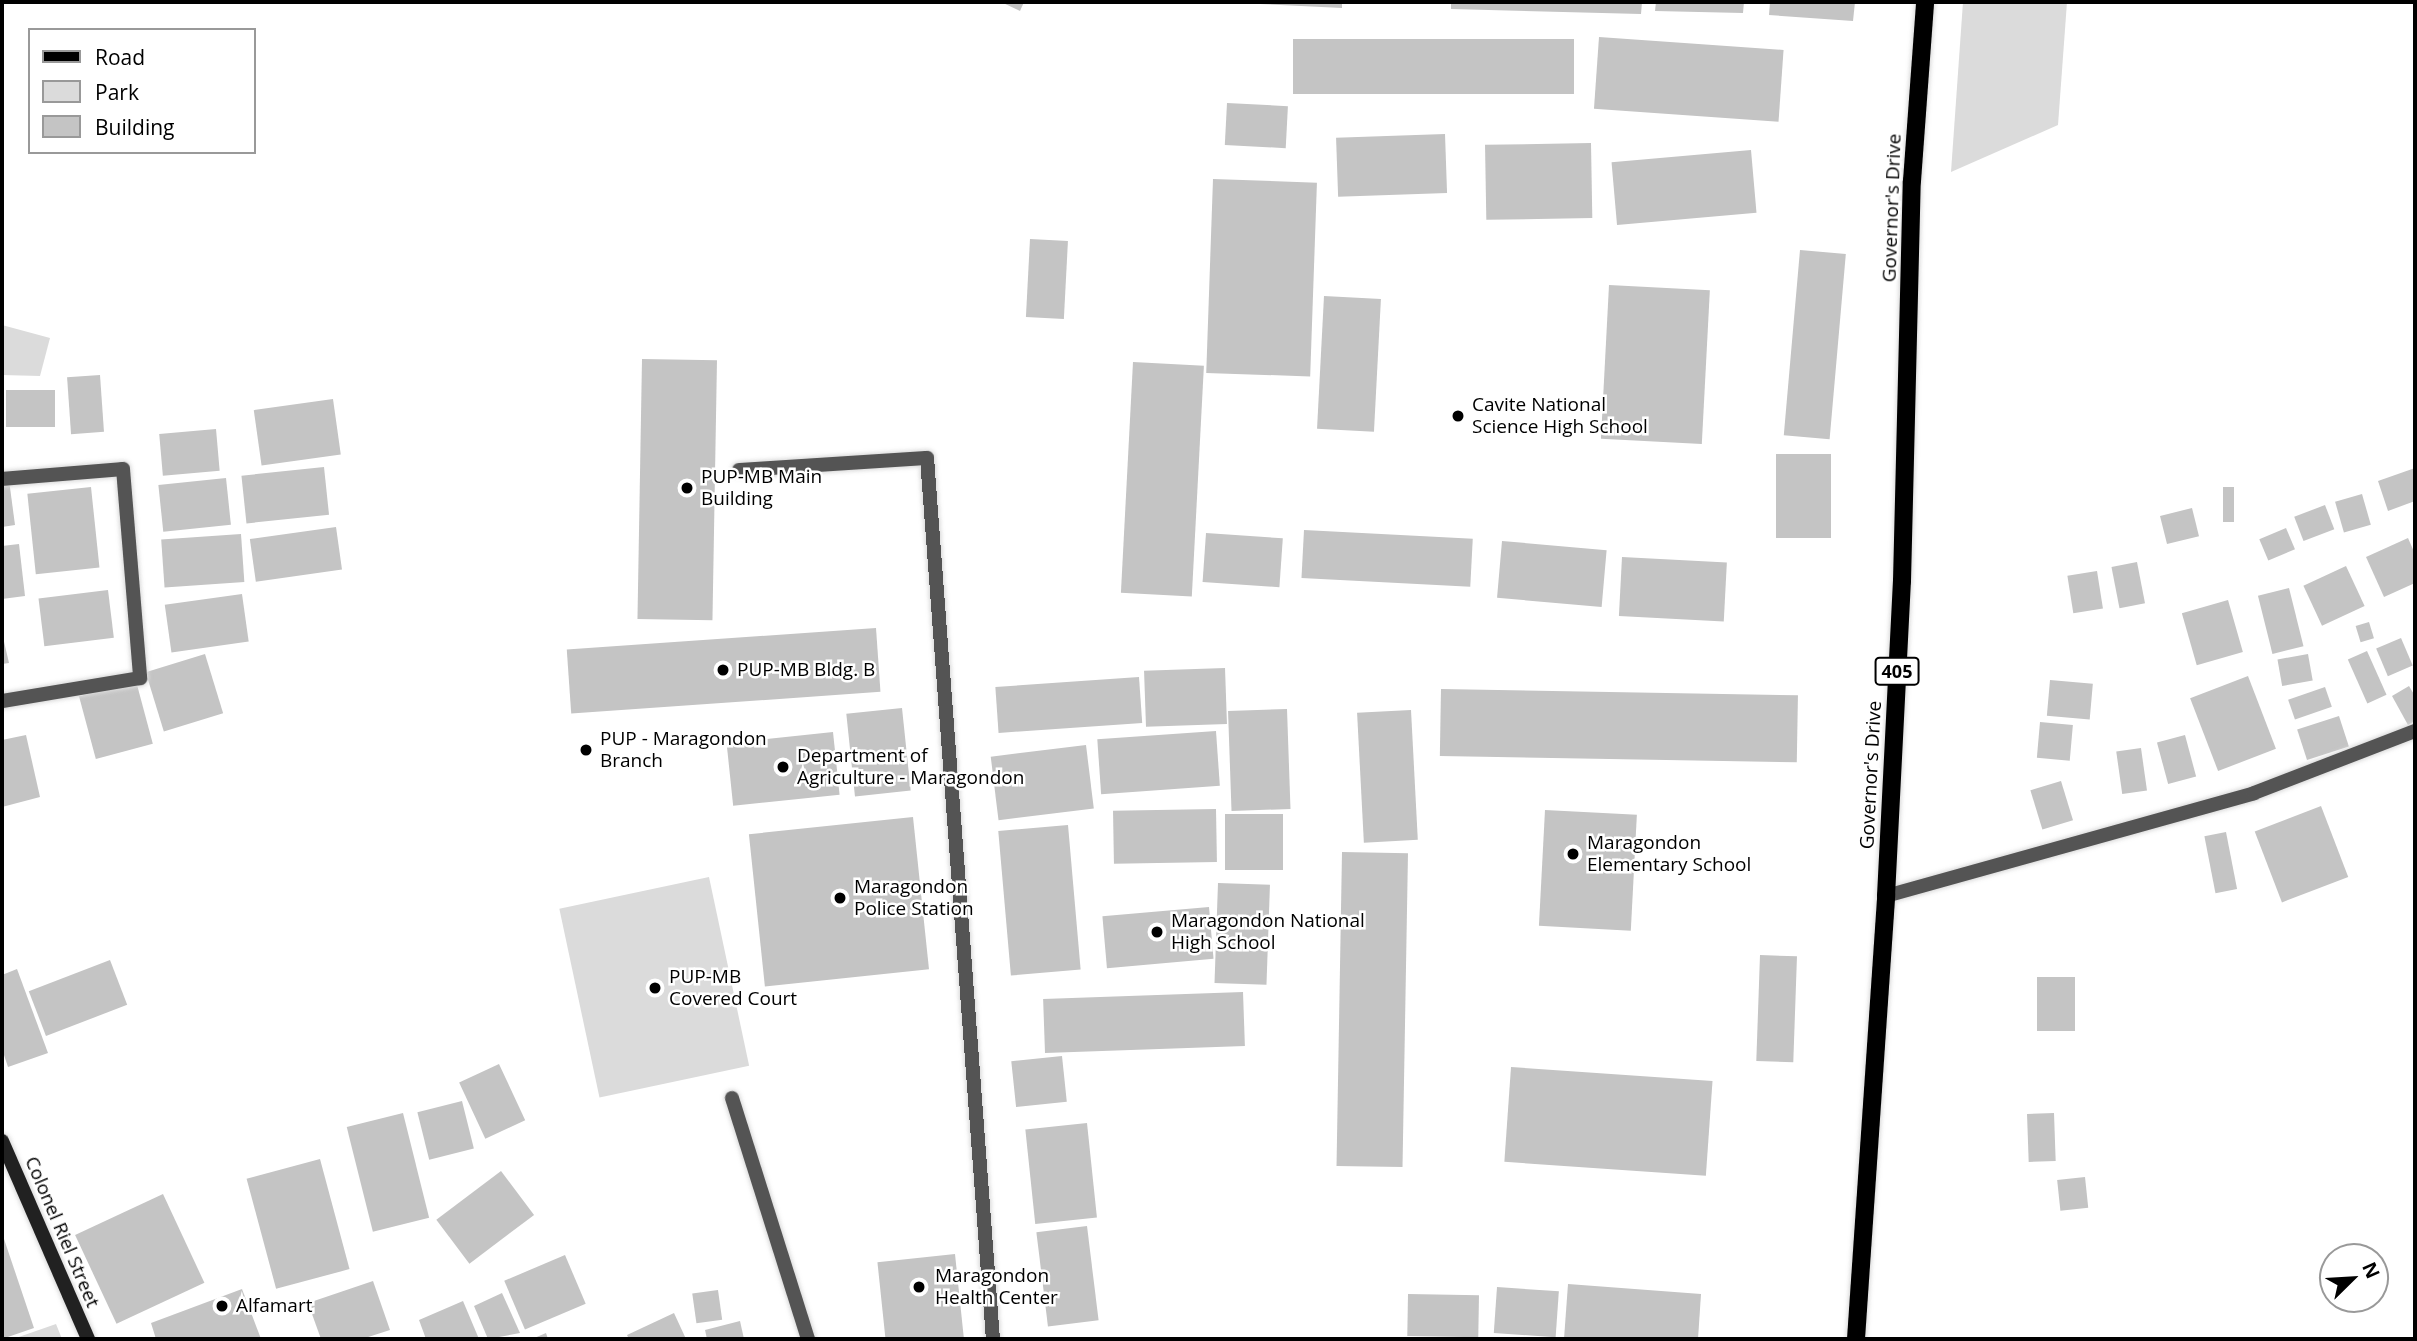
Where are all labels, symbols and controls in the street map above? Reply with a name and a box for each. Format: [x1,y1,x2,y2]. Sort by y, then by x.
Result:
legend [28,28,256,154]
text: Road [95,43,145,71]
text: Park [95,78,139,106]
text: Building [95,113,174,141]
street label: Governor's Drive [1878,133,1906,283]
place label: Cavite National Science High School [1472,394,1648,438]
marker: Cavite National Science High School [1450,408,1466,424]
place label: PUP-MB Main Building [701,466,822,510]
marker: PUP-MB Main Building [679,480,695,496]
road number: 405 [1874,656,1920,686]
place label: PUP-MB Bldg. B [737,659,875,681]
marker: PUP-MB Bldg. B [715,662,731,678]
street label: Governor's Drive [1856,700,1886,850]
place label: PUP - Maragondon Branch [600,728,767,772]
marker: PUP - Maragondon Branch [578,742,594,758]
place label: Department of Agriculture - Maragondon [797,745,1024,789]
marker: Department of Agriculture - Maragondon [775,759,791,775]
place label: Maragondon Elementary School [1587,832,1751,876]
marker: Maragondon Elementary School [1565,846,1581,862]
place label: Maragondon Police Station [854,876,974,920]
marker: Maragondon Police Station [832,890,848,906]
place label: Maragondon National High School [1171,910,1365,954]
marker: Maragondon National High School [1149,924,1165,940]
place label: PUP-MB Covered Court [669,966,797,1010]
marker: PUP-MB Covered Court [647,980,663,996]
street label: Colonel Riel Street [20,1153,104,1311]
north arrow [2319,1243,2389,1313]
text: N [2356,1258,2386,1283]
place label: Maragondon Health Center [935,1265,1058,1309]
marker: Maragondon Health Center [909,1277,929,1297]
place label: Alfamart [236,1295,312,1317]
marker: Alfamart [214,1298,230,1314]

